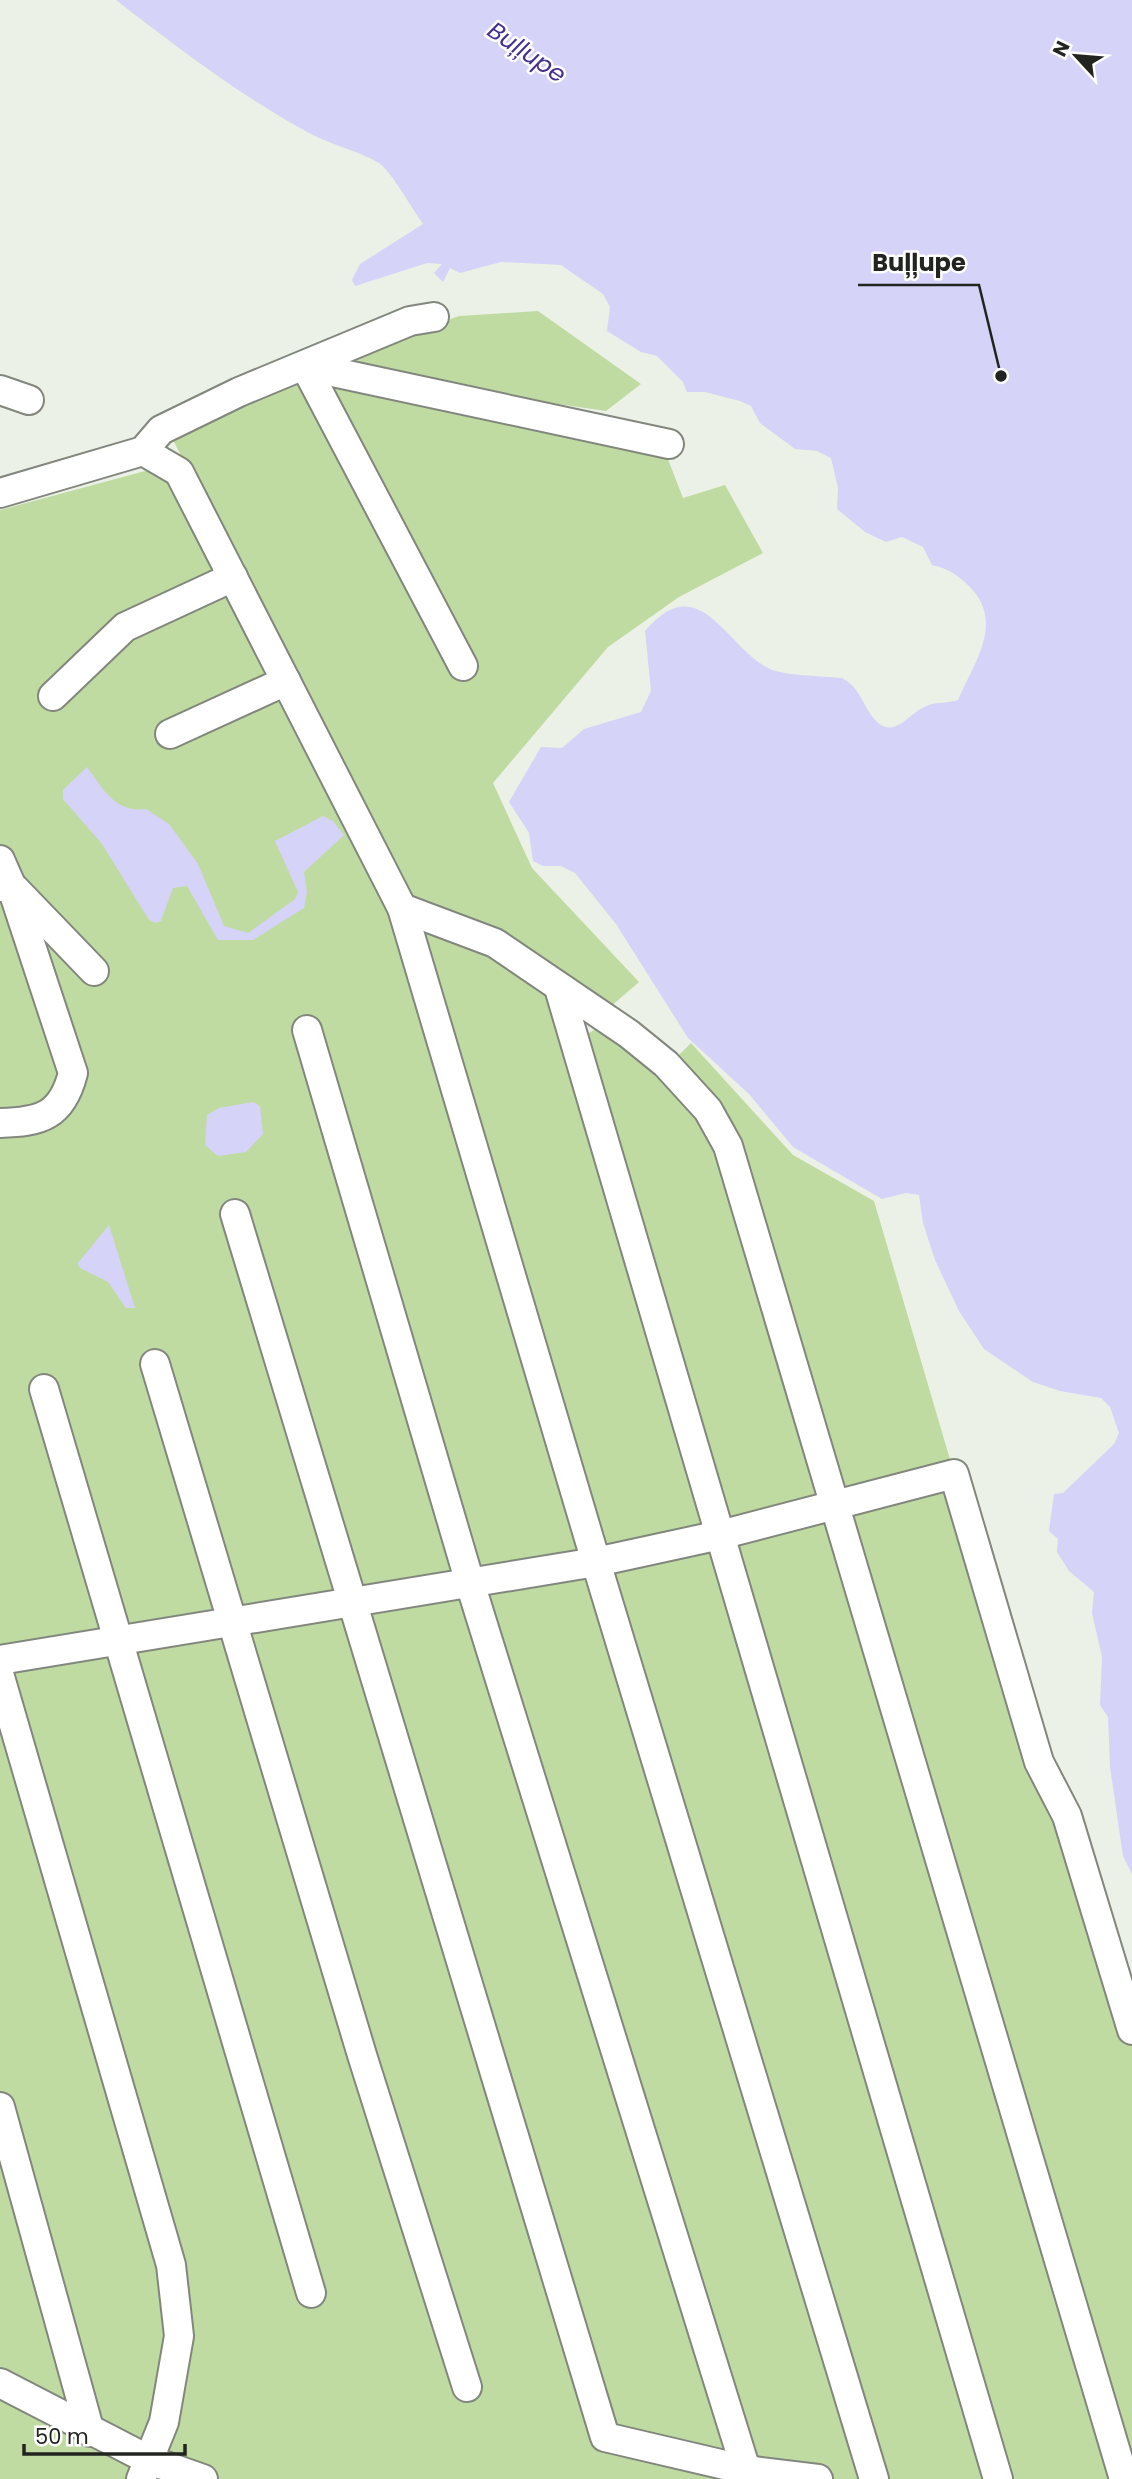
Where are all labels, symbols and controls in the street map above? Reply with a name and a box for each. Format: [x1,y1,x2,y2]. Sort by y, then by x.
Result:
water label: Buļļupe [481,14,573,90]
north arrow [1041,21,1111,91]
text: N [1046,36,1076,61]
callout: Buļļupe [858,240,979,285]
text: Buļļupe [872,246,966,279]
scale bar [24,2412,186,2456]
text: 50 m [35,2422,89,2451]

